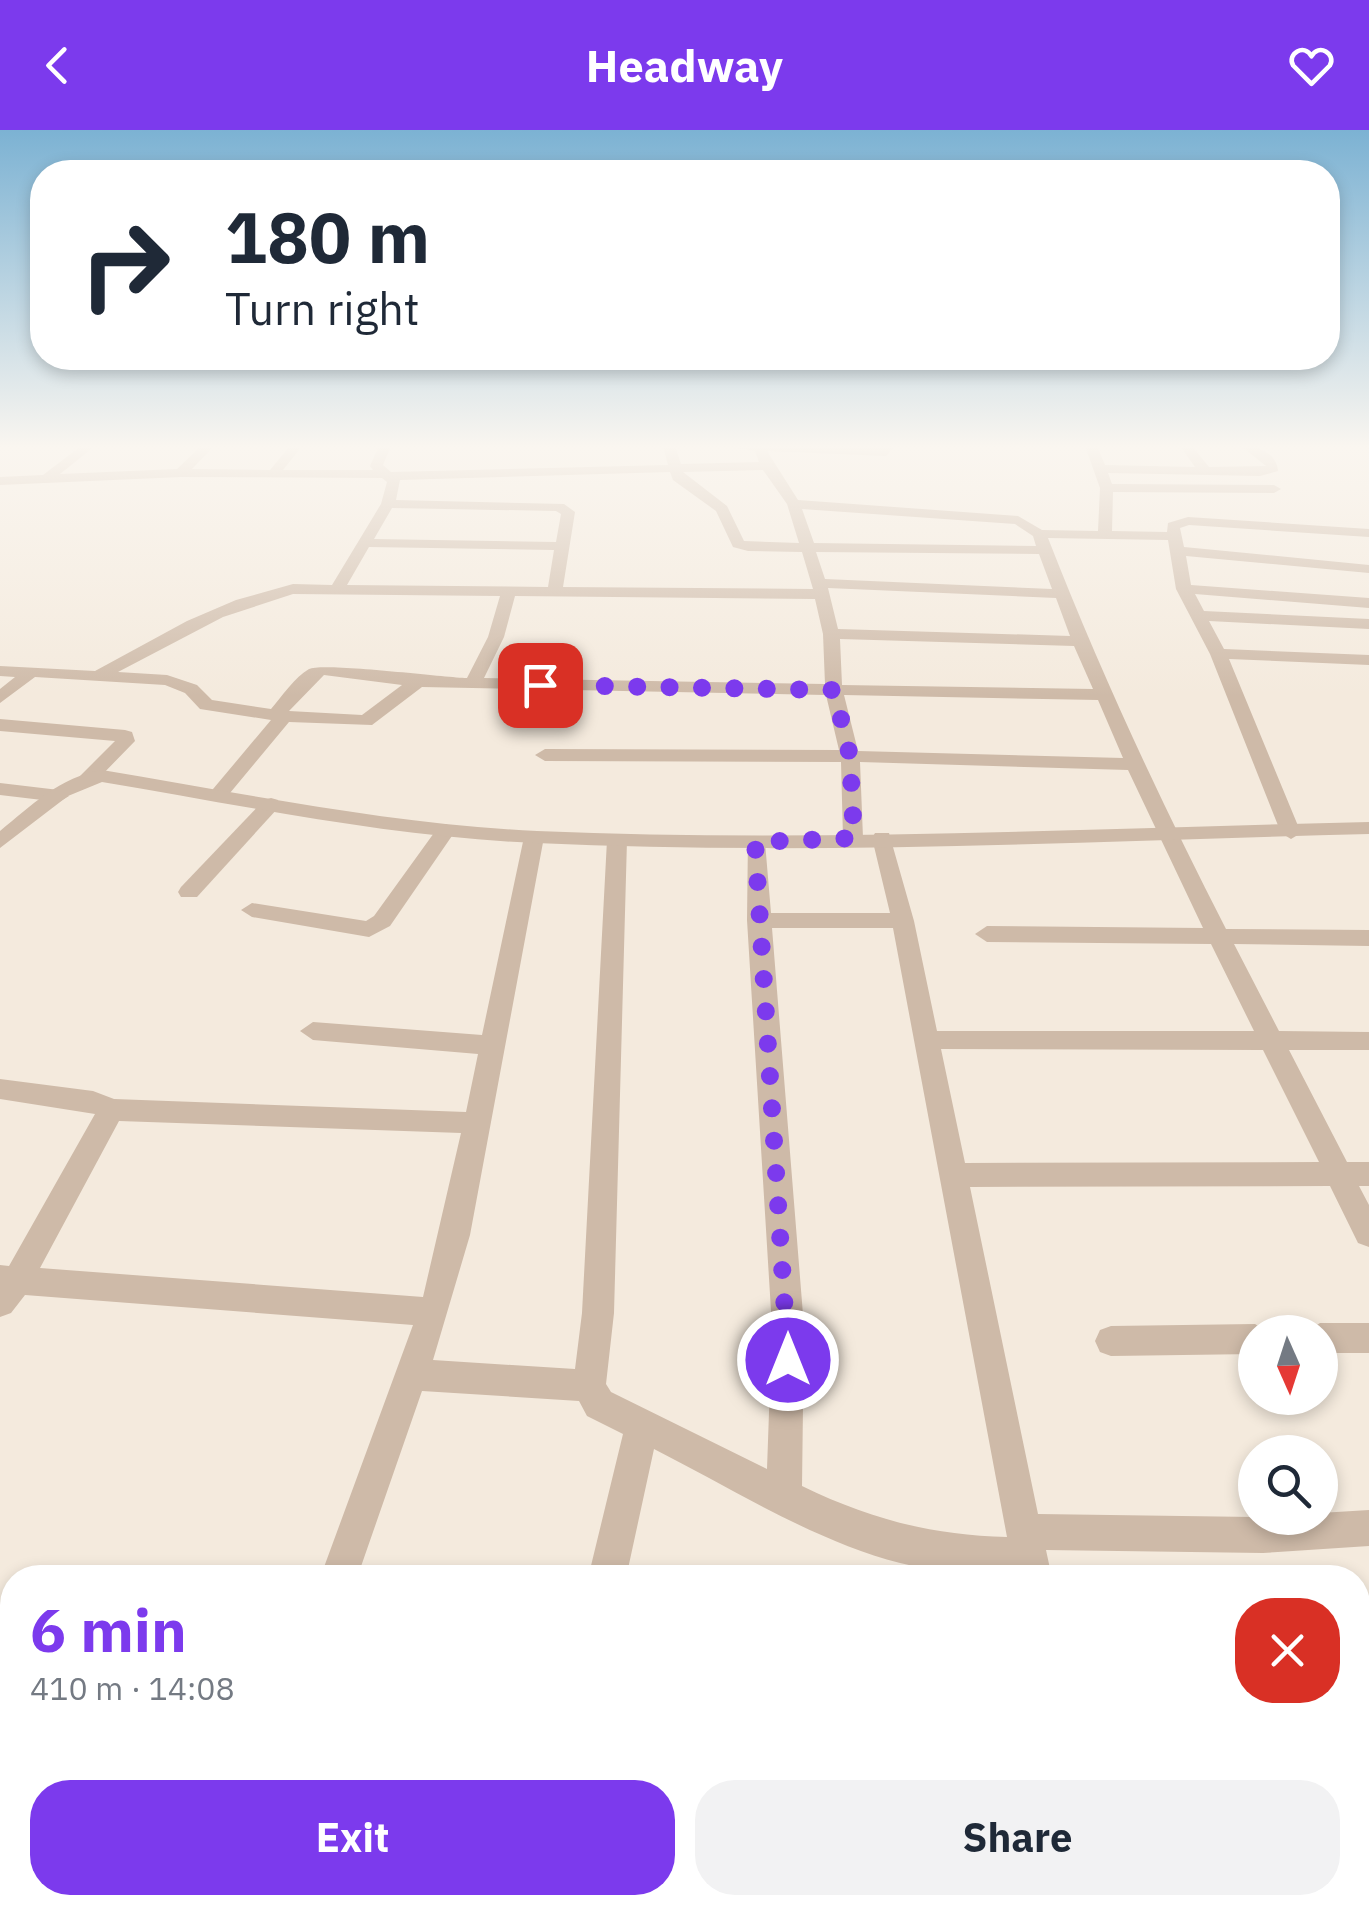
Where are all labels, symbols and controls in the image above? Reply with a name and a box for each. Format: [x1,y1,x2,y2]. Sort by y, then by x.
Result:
text: Headway [586,36,783,94]
icon: back [30,38,85,93]
icon: heart [1284,38,1339,93]
text: 180 m [225,191,430,282]
icon: right [60,200,190,330]
text: Turn right [225,279,420,337]
pin [498,643,583,728]
icon: arrive [513,658,568,713]
position arrow [736,1308,840,1412]
north arrow [1238,1315,1338,1415]
map controls [1238,1315,1338,1535]
button: search [1238,1435,1338,1535]
text: 6 min [30,1590,187,1669]
button: close [1235,1598,1340,1703]
text: 410 m · 14:08 [30,1667,235,1709]
button: Exit [30,1780,675,1895]
button: Share [695,1780,1340,1895]

